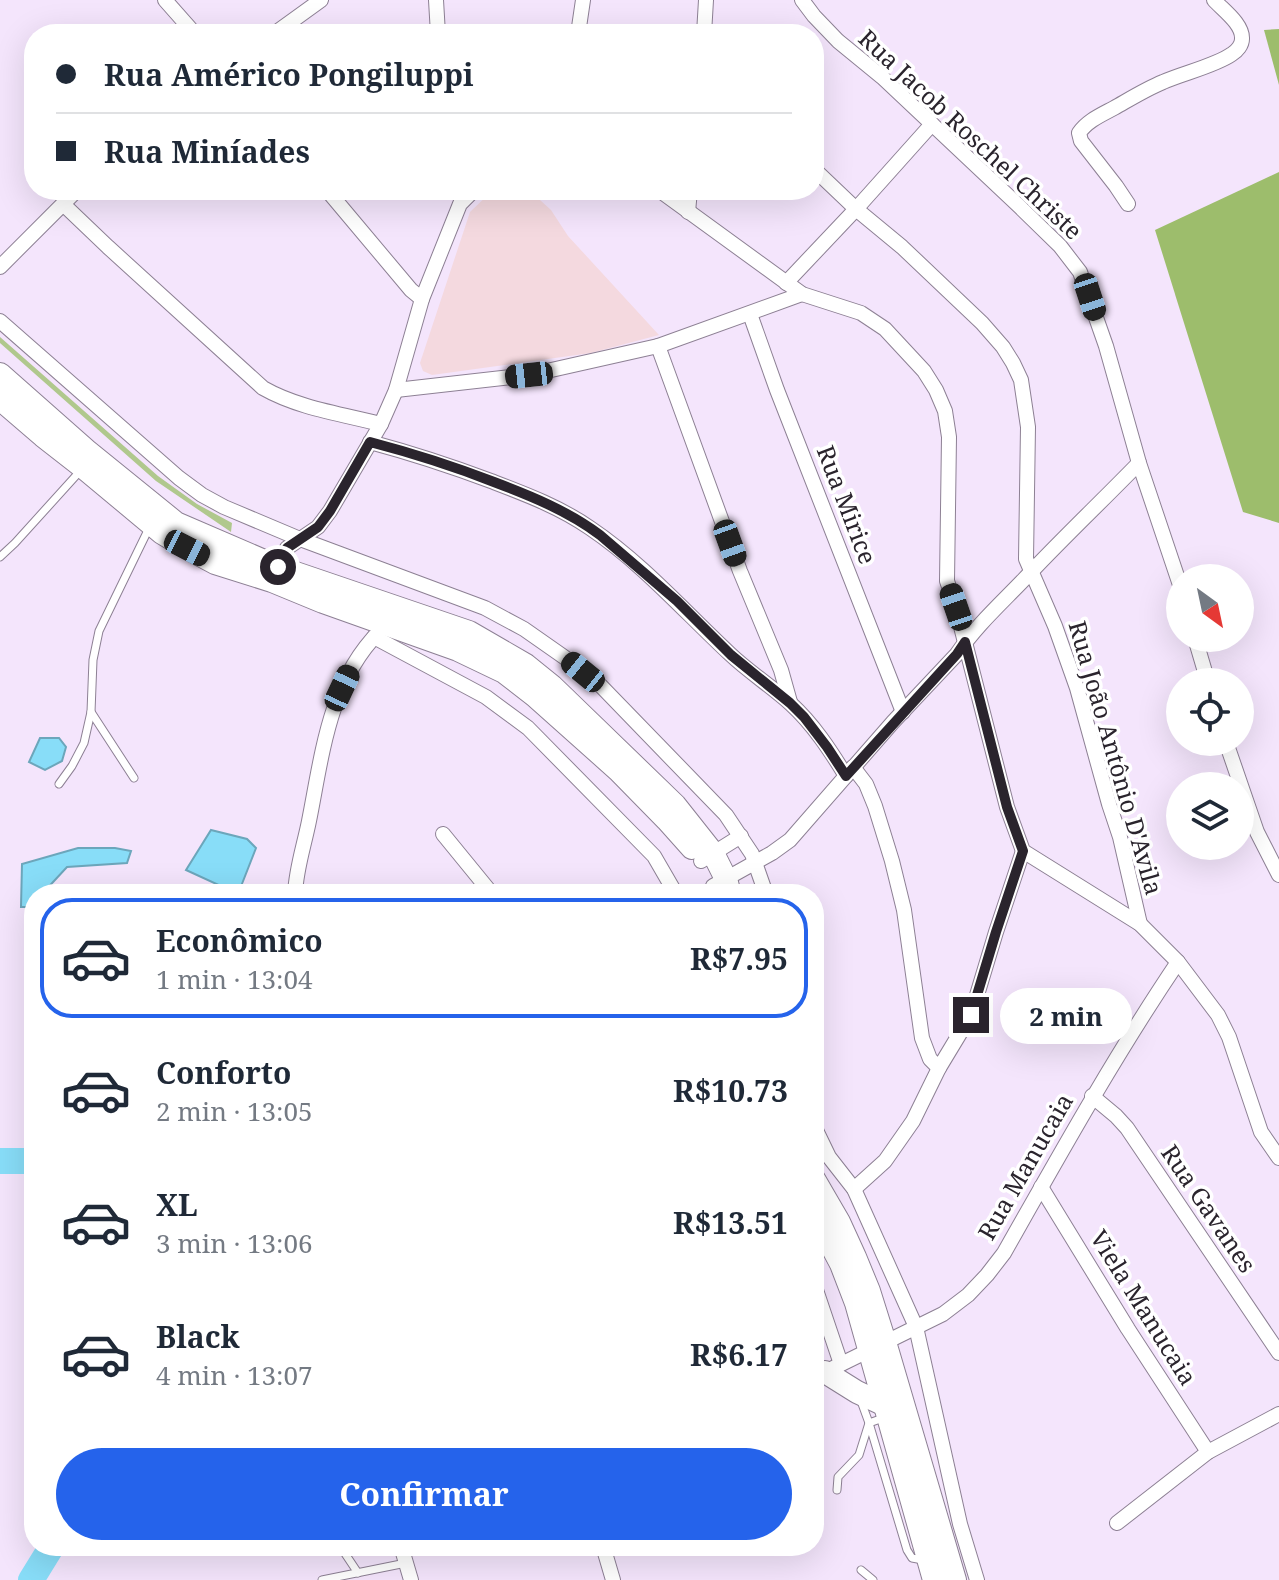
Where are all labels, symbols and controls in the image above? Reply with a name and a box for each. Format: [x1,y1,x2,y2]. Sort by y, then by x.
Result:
street label: Rua Jacob Roschel Christe [852,21,1090,246]
text: Rua Américo Pongiluppi [104,54,474,95]
text: Rua Miníades [104,131,310,172]
car [1071,270,1109,324]
car [504,361,554,389]
street label: Rua Mirice [810,440,885,569]
car [711,516,749,570]
car [160,526,214,570]
route start [260,549,296,585]
north arrow [1166,564,1254,652]
map controls [1166,564,1254,860]
car [937,580,975,634]
street label: Rua João Antônio D'Avila [1062,617,1171,898]
car [557,648,609,696]
car [321,661,363,715]
button: locate [1166,668,1254,756]
button: layers [1166,772,1254,860]
text: Econômico [156,920,323,961]
icon: car [60,922,132,994]
text: R$7.95 [690,938,788,979]
text: 1 min · 13:04 [156,961,313,997]
callout: 2 min [999,987,1131,1043]
route end [953,997,989,1033]
text: 2 min [1029,998,1103,1034]
text: Conforto [156,1052,291,1093]
icon: car [60,1054,132,1126]
text: R$10.73 [673,1070,788,1111]
street label: Rua Manucaia [969,1087,1080,1246]
text: 2 min · 13:05 [156,1093,313,1129]
street label: Rua Gavanes [1154,1138,1264,1279]
text: XL [156,1184,198,1225]
icon: car [60,1186,132,1258]
text: R$13.51 [673,1202,788,1243]
street label: Viela Manucaia [1083,1223,1205,1391]
text: 3 min · 13:06 [156,1225,313,1261]
text: Black [156,1316,240,1357]
icon: car [60,1318,132,1390]
text: R$6.17 [690,1334,788,1375]
text: 4 min · 13:07 [156,1357,313,1393]
button: Confirmar [56,1448,792,1540]

